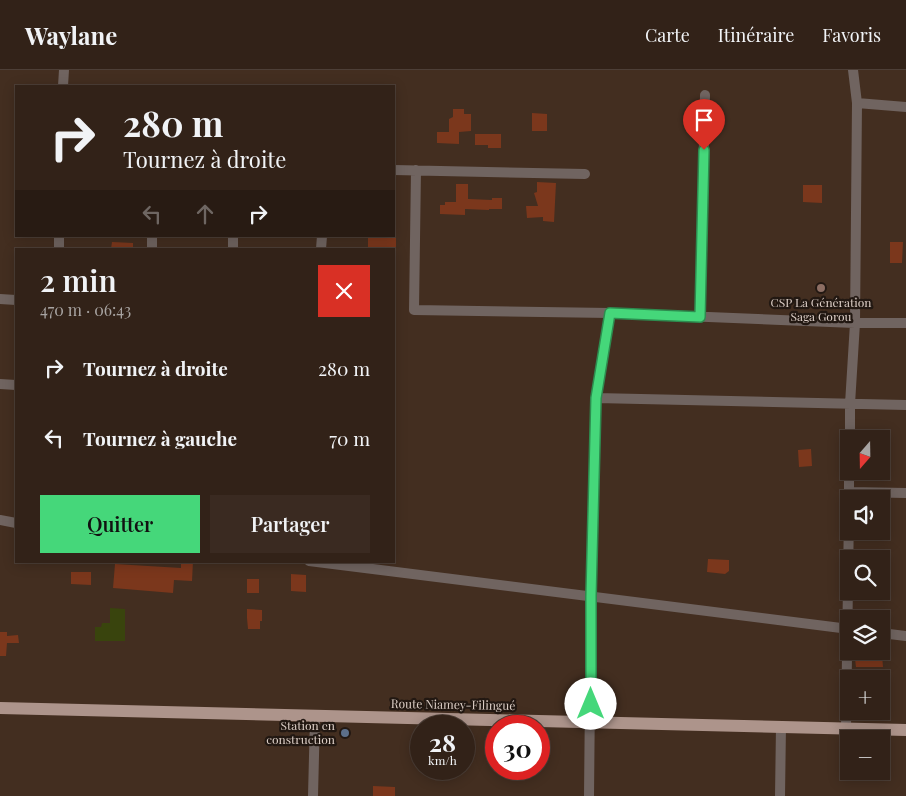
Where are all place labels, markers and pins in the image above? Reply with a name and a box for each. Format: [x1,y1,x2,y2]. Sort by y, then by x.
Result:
pin [683,99,725,150]
marker: CSP La Génération Saga Gorou [815,282,827,294]
place label: CSP La Génération Saga Gorou [771,294,871,324]
place label: Station en construction [266,717,335,747]
marker: Station en construction [339,727,351,739]

